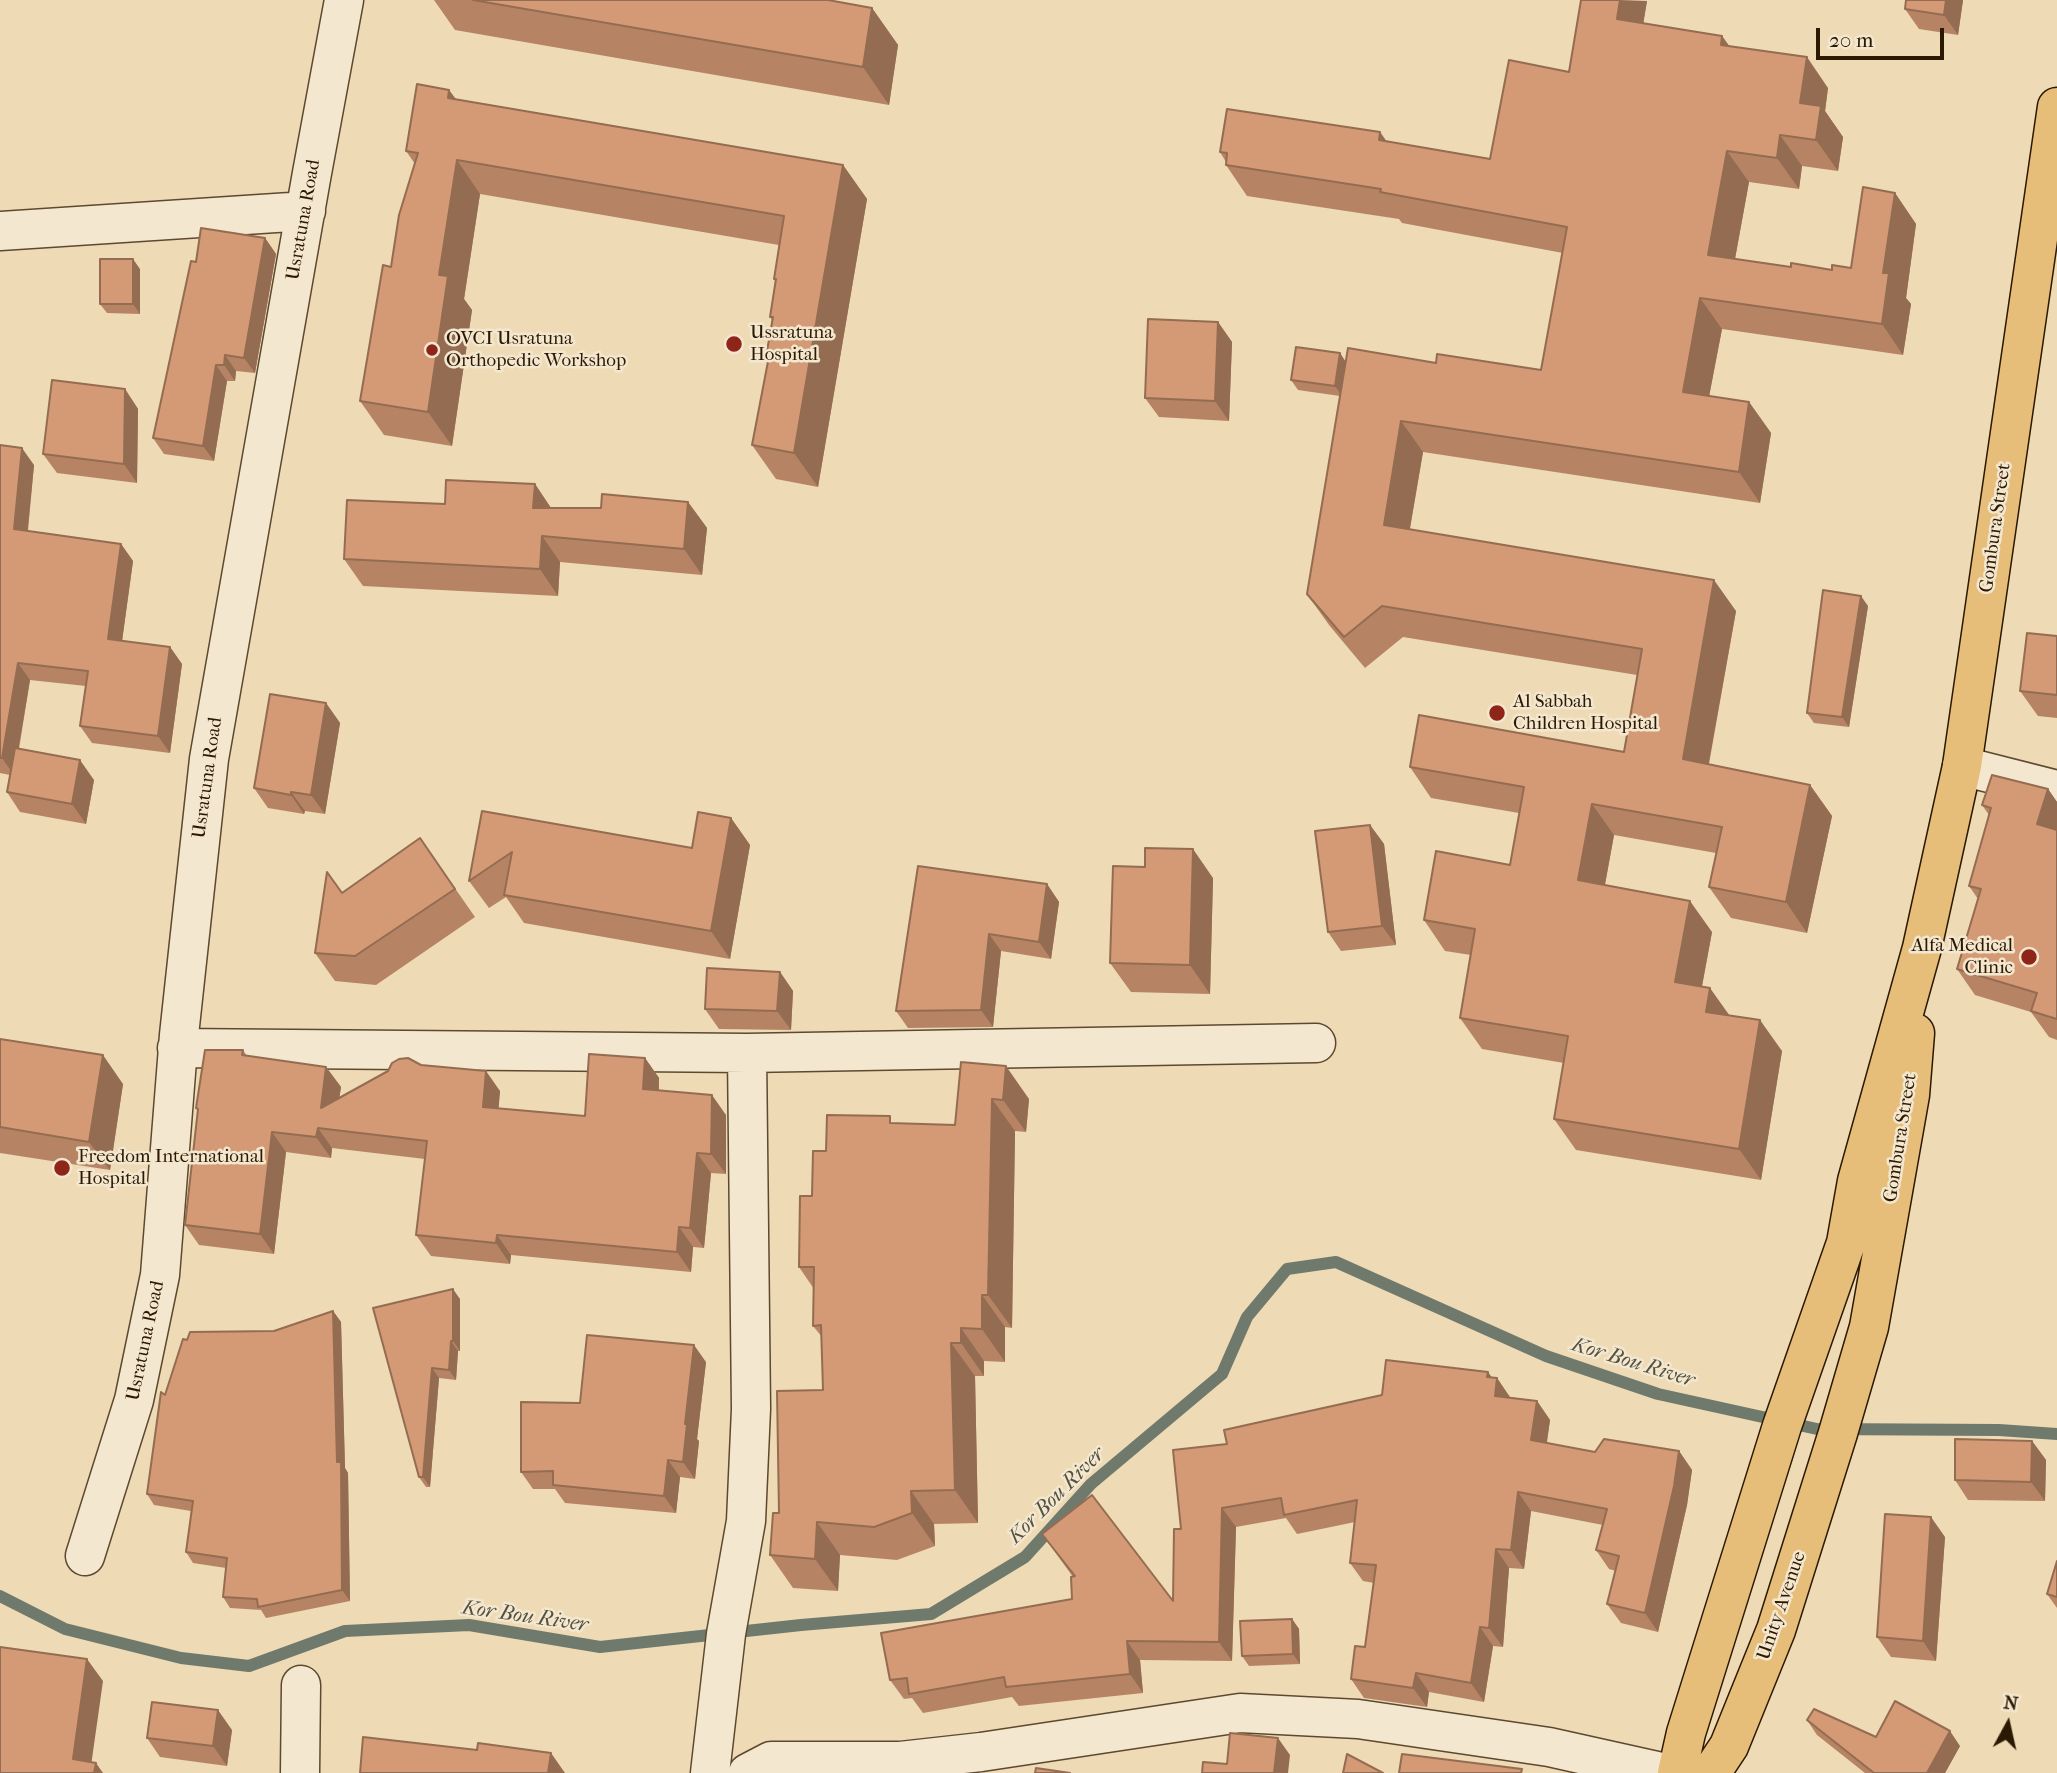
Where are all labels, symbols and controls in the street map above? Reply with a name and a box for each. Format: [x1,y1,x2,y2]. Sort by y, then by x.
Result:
scale bar [1819,14,1947,58]
text: 20 m [1829,28,1873,52]
street label: Usratuna Road [282,158,326,282]
place label: Ussratuna Hospital [750,322,833,366]
place label: OVCI Usratuna Orthopedic Workshop [446,328,626,372]
marker: Ussratuna Hospital [724,334,744,354]
marker: OVCI Usratuna Orthopedic Workshop [424,342,440,358]
street label: Gombura Street [1976,462,2016,594]
place label: Al Sabbah Children Hospital [1513,691,1658,735]
marker: Al Sabbah Children Hospital [1487,703,1507,723]
street label: Usratuna Road [188,716,228,840]
place label: Alfa Medical Clinic [1911,935,2013,979]
marker: Alfa Medical Clinic [2019,947,2039,967]
street label: Gombura Street [1880,1072,1922,1204]
place label: Freedom International Hospital [78,1146,264,1190]
marker: Freedom International Hospital [52,1158,72,1178]
street label: Usratuna Road [122,1279,170,1403]
water label: Kor Bou River [1569,1332,1697,1394]
water label: Kor Bou River [1003,1442,1111,1550]
street label: Unity Avenue [1753,1549,1811,1663]
water label: Kor Bou River [460,1596,590,1638]
north arrow [1973,1689,2043,1759]
text: N [2002,1691,2020,1715]

